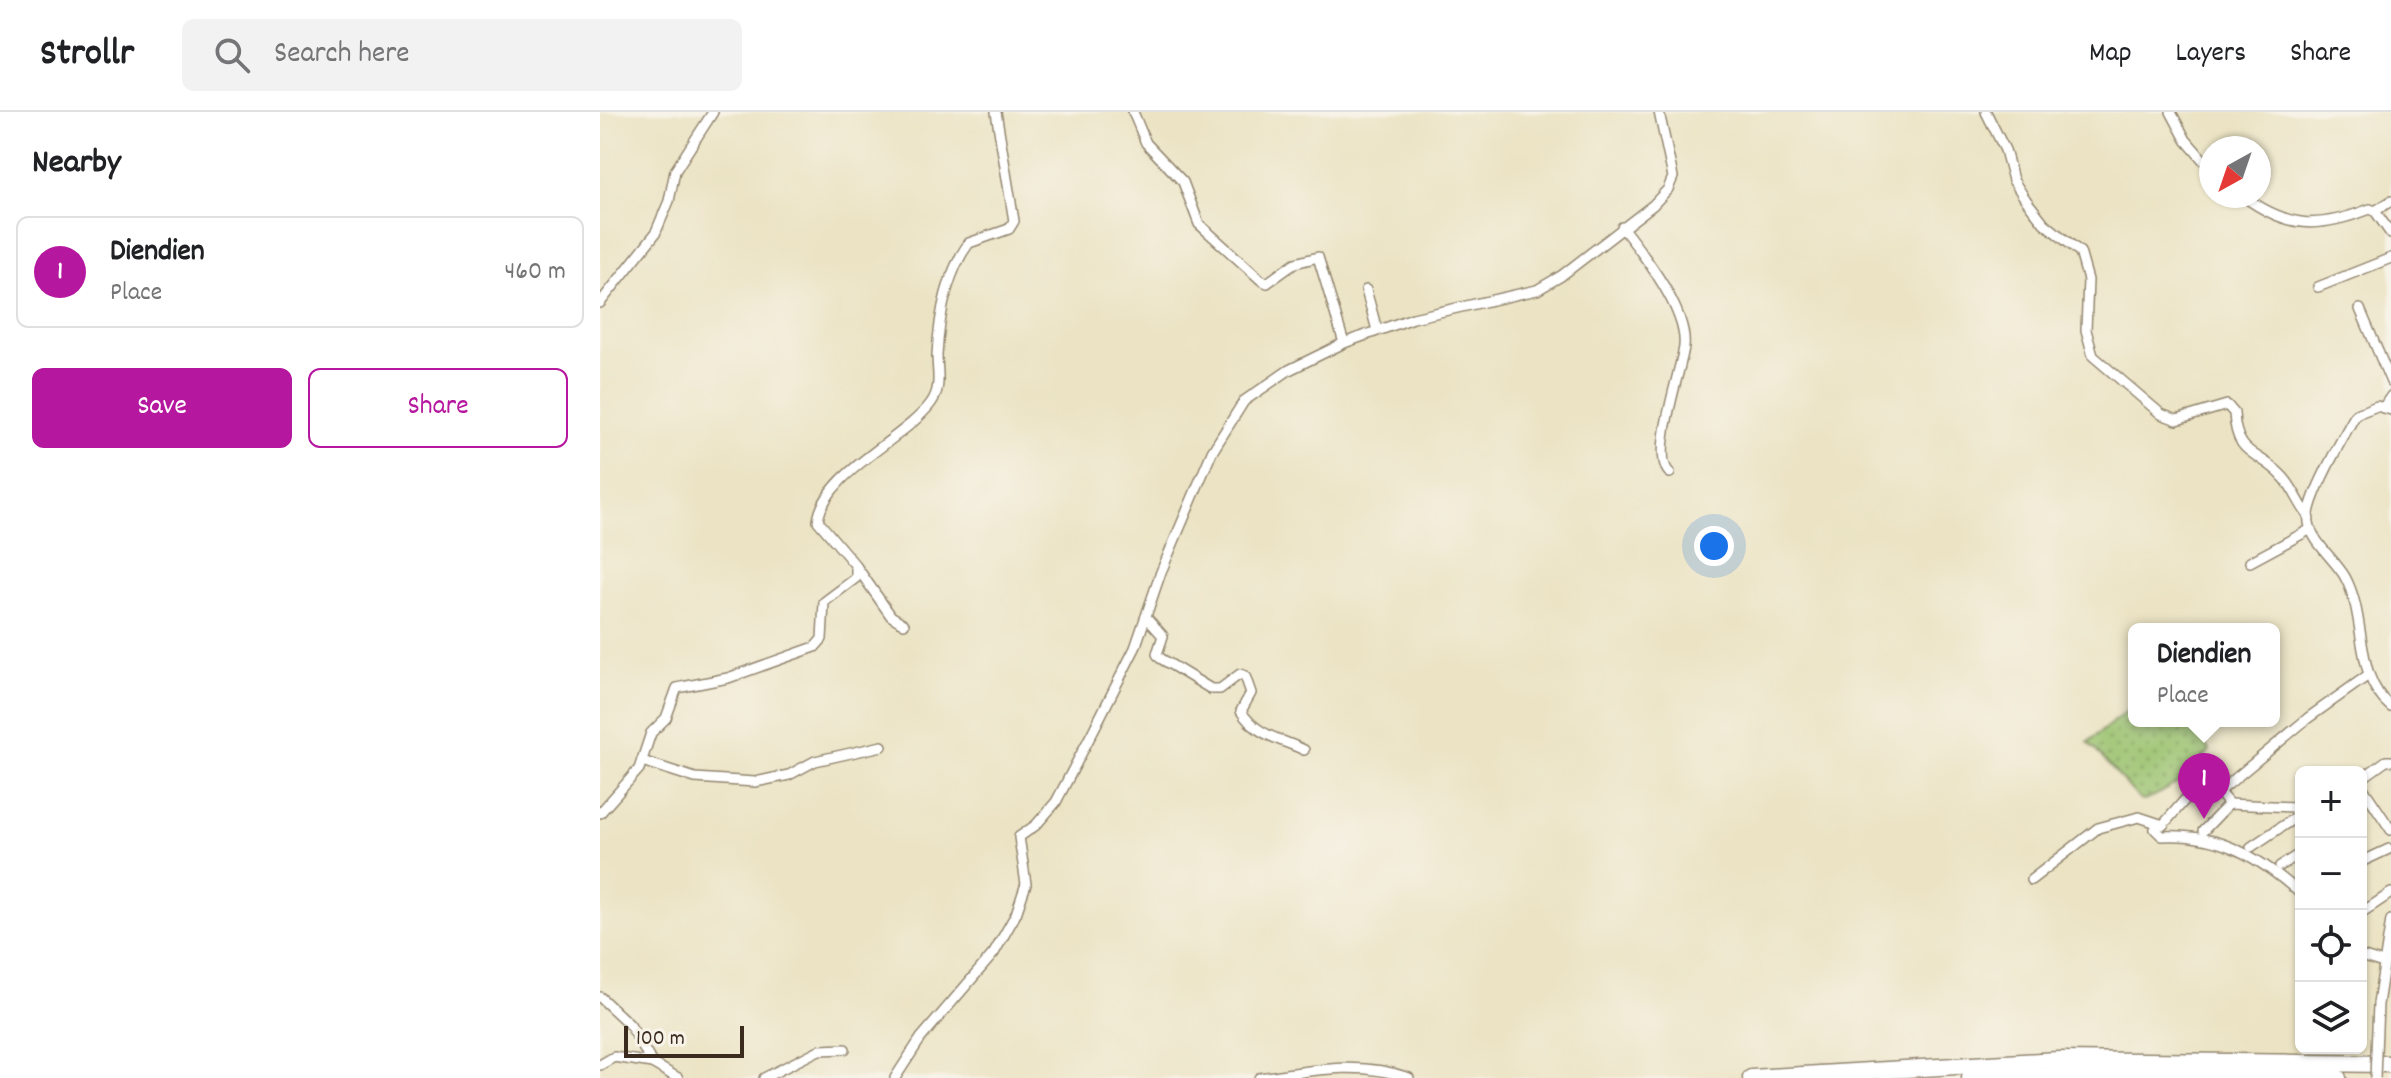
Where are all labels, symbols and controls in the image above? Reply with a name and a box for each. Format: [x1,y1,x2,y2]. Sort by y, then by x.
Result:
search box [182,19,742,91]
text: Strollr [40,28,134,83]
icon: search [210,33,254,77]
text: Search here [274,34,410,77]
text: Map [2089,35,2132,75]
text: Layers [2176,35,2246,75]
text: Share [2290,35,2351,75]
north arrow [2199,136,2271,208]
text: Nearby [32,140,121,189]
text: Diendien [110,232,205,275]
text: 1 [57,254,63,291]
text: 460 m [504,254,566,291]
text: Place [110,275,162,312]
button: Save [32,368,292,448]
button: Share [308,368,568,448]
your location [1694,526,1734,566]
popup [2128,623,2280,727]
text: Diendien [2157,635,2251,678]
text: Place [2157,678,2209,715]
pin: 1 [2178,753,2230,819]
map controls [2295,766,2367,1054]
button: + [2295,766,2367,838]
button: − [2295,838,2367,910]
button: locate [2295,910,2367,982]
button: layers [2295,982,2367,1054]
scale bar [624,1022,744,1058]
text: 100 m [636,1024,685,1055]

